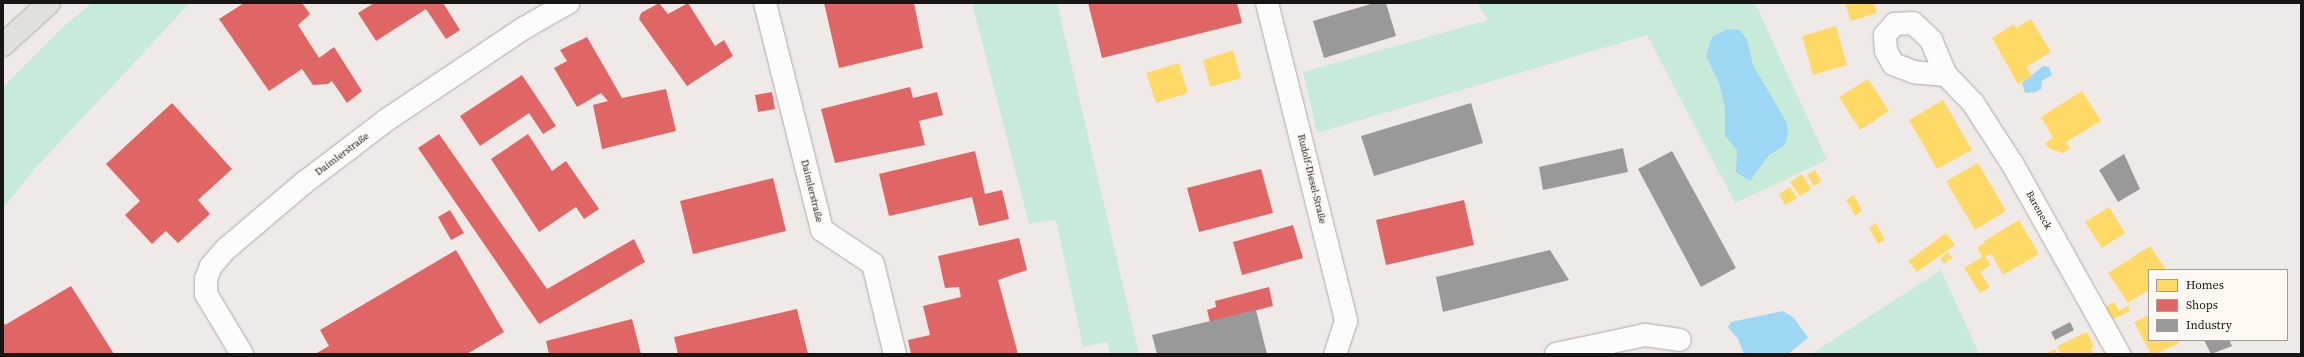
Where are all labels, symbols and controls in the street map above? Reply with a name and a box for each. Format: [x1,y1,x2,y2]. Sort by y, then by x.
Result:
street label: Daimlerstraße [313,130,371,178]
street label: Rudolf-Diesel-Straße [1295,133,1329,225]
street label: Daimlerstraße [798,158,826,224]
street label: Bareneck [2024,189,2054,231]
legend [2148,269,2288,341]
text: Homes [2186,277,2224,293]
text: Shops [2186,297,2218,313]
text: Industry [2186,317,2232,333]

